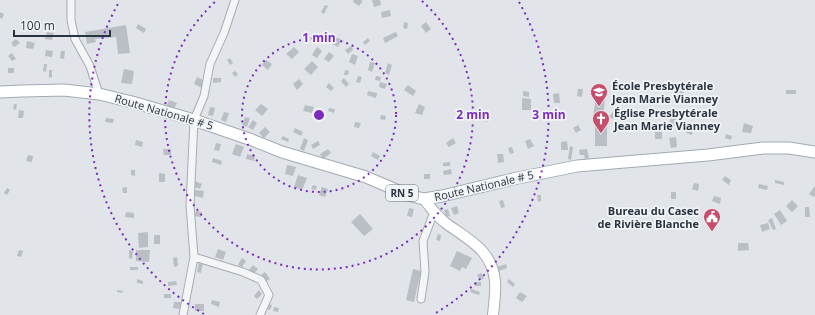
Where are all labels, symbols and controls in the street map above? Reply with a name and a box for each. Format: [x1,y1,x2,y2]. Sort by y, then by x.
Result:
scale bar [14,12,110,38]
text: 100 m [20,17,55,34]
text: 1 min [302,29,336,46]
place label: École Presbytérale Jean Marie Vianney [611,78,719,106]
school or university icon: École Presbytérale Jean Marie Vianney [589,82,609,107]
street label: Route Nationale # 5 [113,90,215,133]
place label: Église Presbytérale Jean Marie Vianney [613,105,721,133]
text: 2 min [456,106,490,123]
text: 3 min [532,106,566,123]
centre of rings [312,108,326,122]
church icon: Église Presbytérale Jean Marie Vianney [591,109,611,134]
street label: Route Nationale # 5 [433,167,535,204]
road number: RN 5 [386,185,418,201]
place label: Bureau du Casec de Rivière Blanche [598,203,700,231]
public building icon: Bureau du Casec de Rivière Blanche [702,207,722,232]

